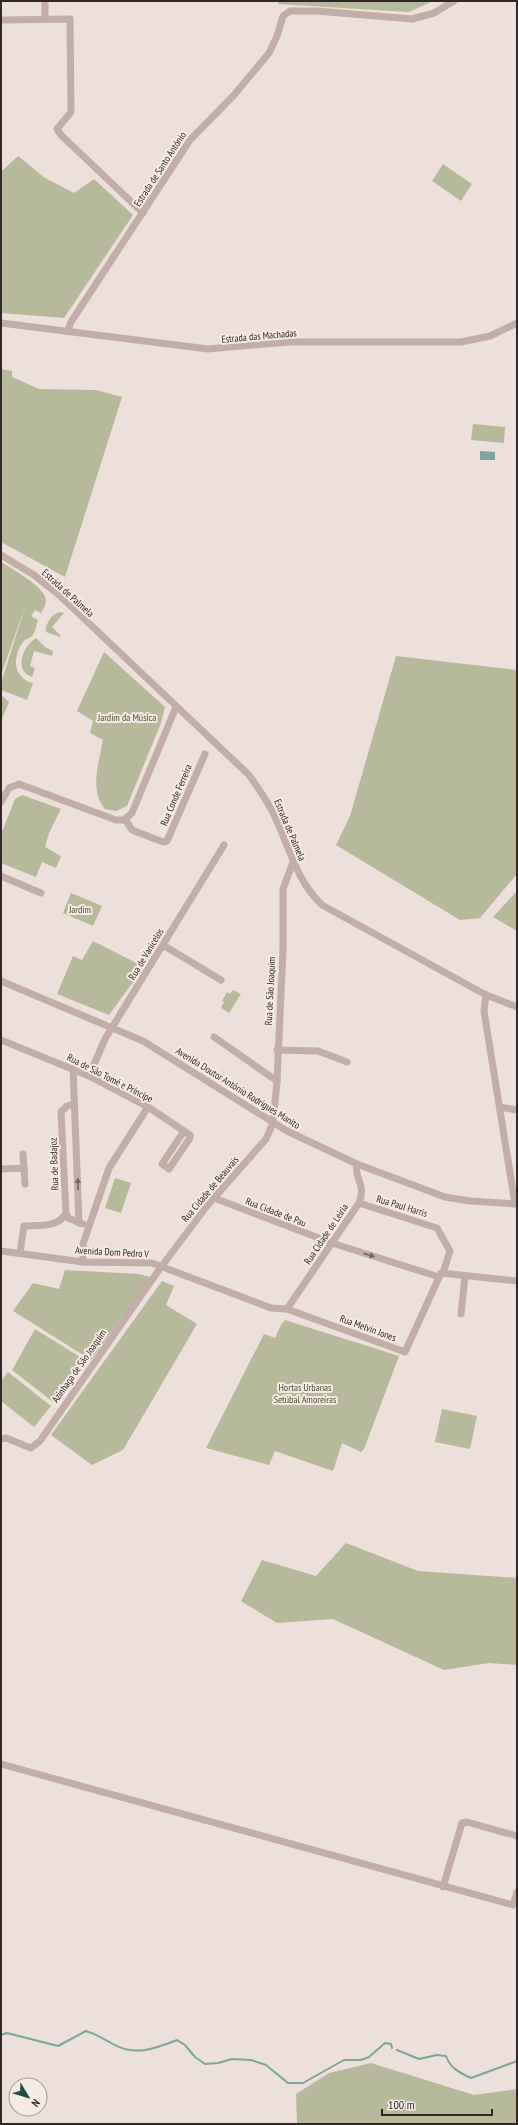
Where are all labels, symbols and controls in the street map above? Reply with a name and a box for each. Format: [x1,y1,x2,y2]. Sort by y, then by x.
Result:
street label: Estrada de Santo António [131,129,189,209]
street label: Estrada das Machadas [221,326,298,346]
street label: Estrada de Palmela [39,566,97,620]
park label: Jardim da Música [97,711,156,724]
street label: Rua Conde Ferreira [157,762,195,828]
street label: Estrada de Palmela [271,797,309,863]
park label: Jardim [68,903,91,916]
street label: Rua de Vanicelos [126,925,167,982]
street label: Rua de São Joaquim [262,956,278,1026]
street label: Avenida Doutor António Rodrigues Manito [173,1044,303,1132]
street label: Rua de São Tomé e Príncipe [65,1051,155,1105]
street label: Rua de Badajoz [47,1137,61,1191]
street label: Rua Cidade de Beauvais [179,1153,242,1225]
one-way arrow [74,1178,81,1190]
street label: Rua Paul Harris [375,1192,430,1220]
street label: Rua Cidade de Pau [244,1194,308,1230]
street label: Rua Cidade de Leiria [301,1201,351,1267]
street label: Avenida Dom Pedro V [75,1244,150,1260]
one-way arrow [363,1252,375,1258]
street label: Rua Melvin Jones [338,1312,399,1344]
street label: Azinhaga de São Joaquim [49,1327,109,1405]
park label: Hortas Urbanas Setúbal Amoreiras [274,1381,337,1406]
north arrow [8,2077,48,2117]
scale bar [382,2091,492,2117]
text: N [29,2097,43,2110]
text: 100 m [388,2097,415,2112]

